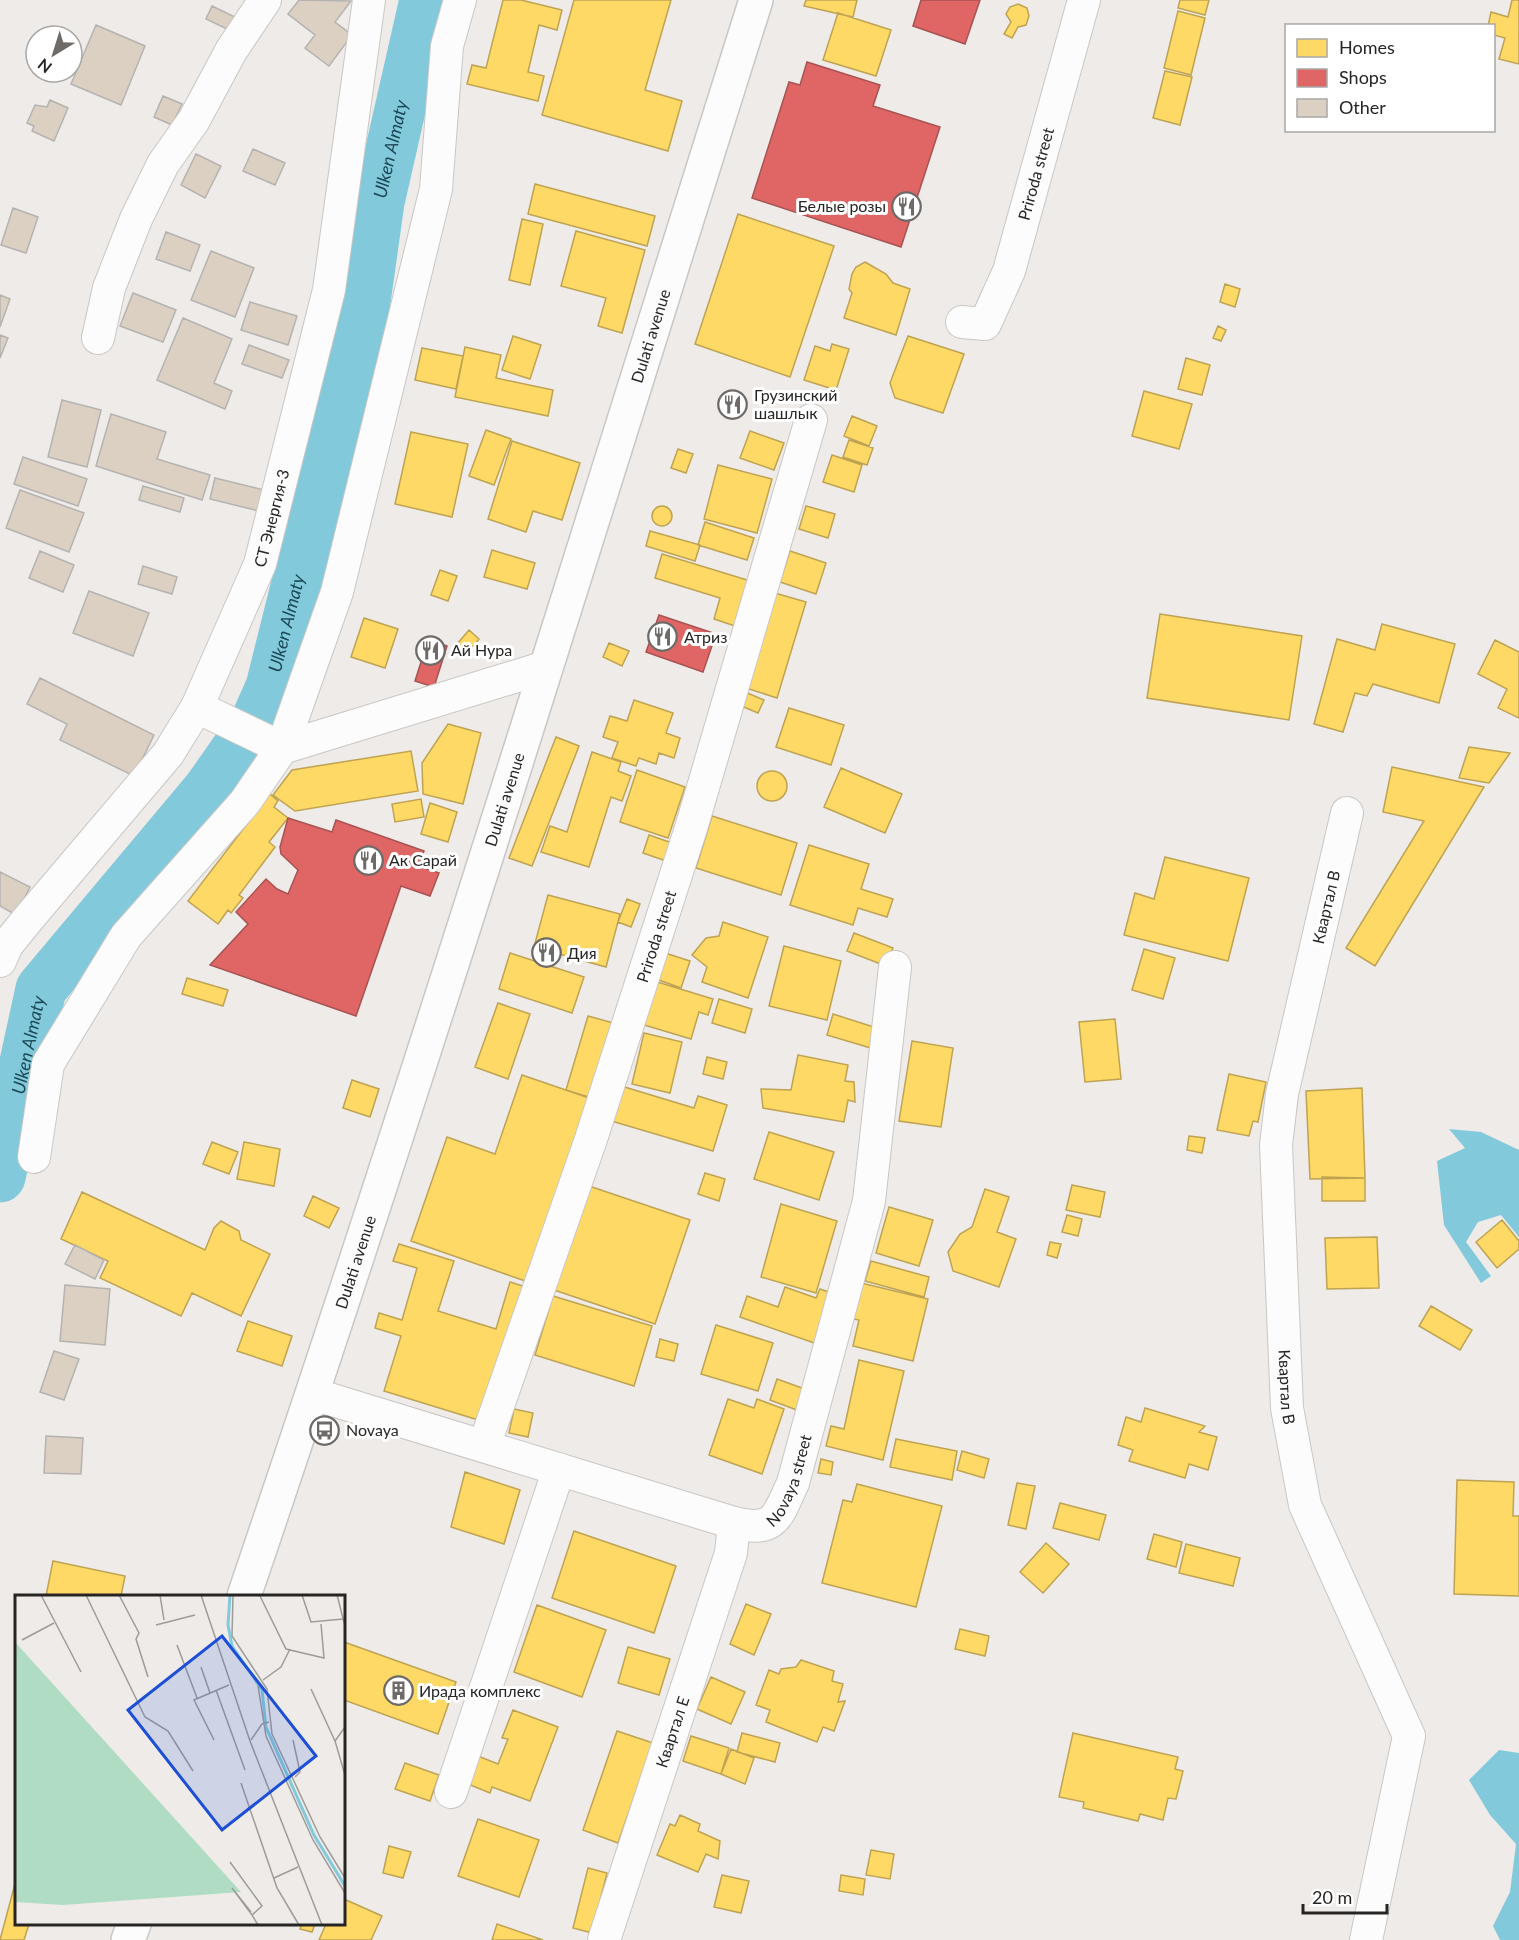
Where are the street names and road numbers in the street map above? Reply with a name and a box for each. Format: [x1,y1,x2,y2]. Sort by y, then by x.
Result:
street label: Priroda street [1013,125,1057,222]
street label: Dulati avenue [626,287,674,385]
street label: СТ Энергия-3 [250,467,293,569]
street label: Dulati avenue [480,750,528,849]
street label: Квартал В [1308,868,1343,946]
street label: Priroda street [632,888,679,985]
street label: Dulati avenue [331,1213,379,1311]
street label: Квартал В [1276,1349,1300,1426]
street label: Novaya street [762,1432,815,1530]
street label: Квартал Е [651,1694,692,1770]

